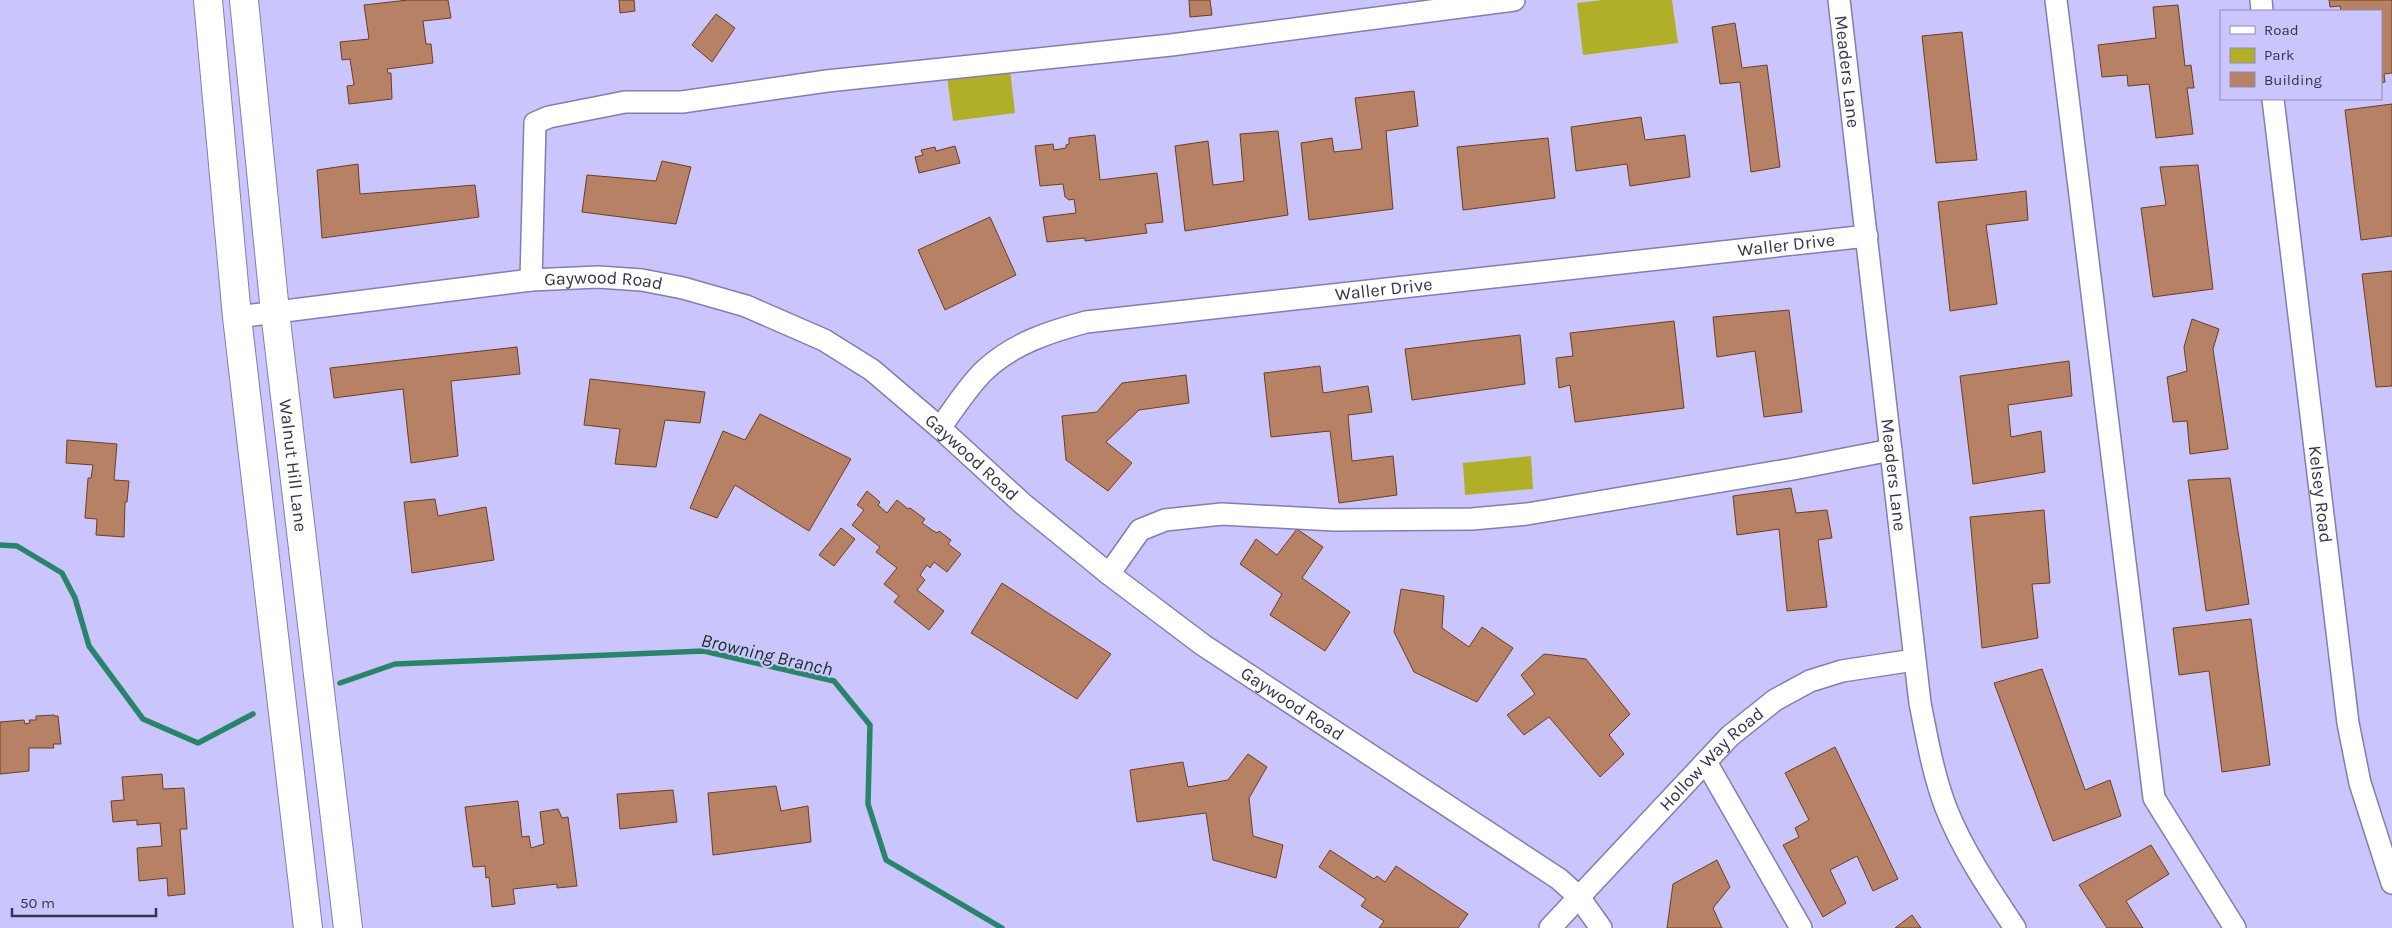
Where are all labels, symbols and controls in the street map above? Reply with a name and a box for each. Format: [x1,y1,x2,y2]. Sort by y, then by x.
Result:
legend [2220,10,2382,100]
street label: Meaders Lane [1830,14,1865,129]
text: Road [2264,21,2299,39]
text: Park [2264,46,2294,64]
text: Building [2264,71,2322,89]
street label: Waller Drive [1736,229,1836,261]
street label: Gaywood Road [544,266,665,295]
street label: Waller Drive [1334,273,1433,306]
street label: Walnut Hill Lane [274,398,312,533]
street label: Gaywood Road [920,409,1023,505]
street label: Meaders Lane [1876,417,1911,532]
street label: Kelsey Road [2304,444,2337,544]
water label: Browning Branch [699,629,835,681]
street label: Gaywood Road [1237,662,1348,746]
street label: Hollow Way Road [1655,702,1768,815]
scale bar [12,886,156,918]
text: 50 m [20,894,55,912]

